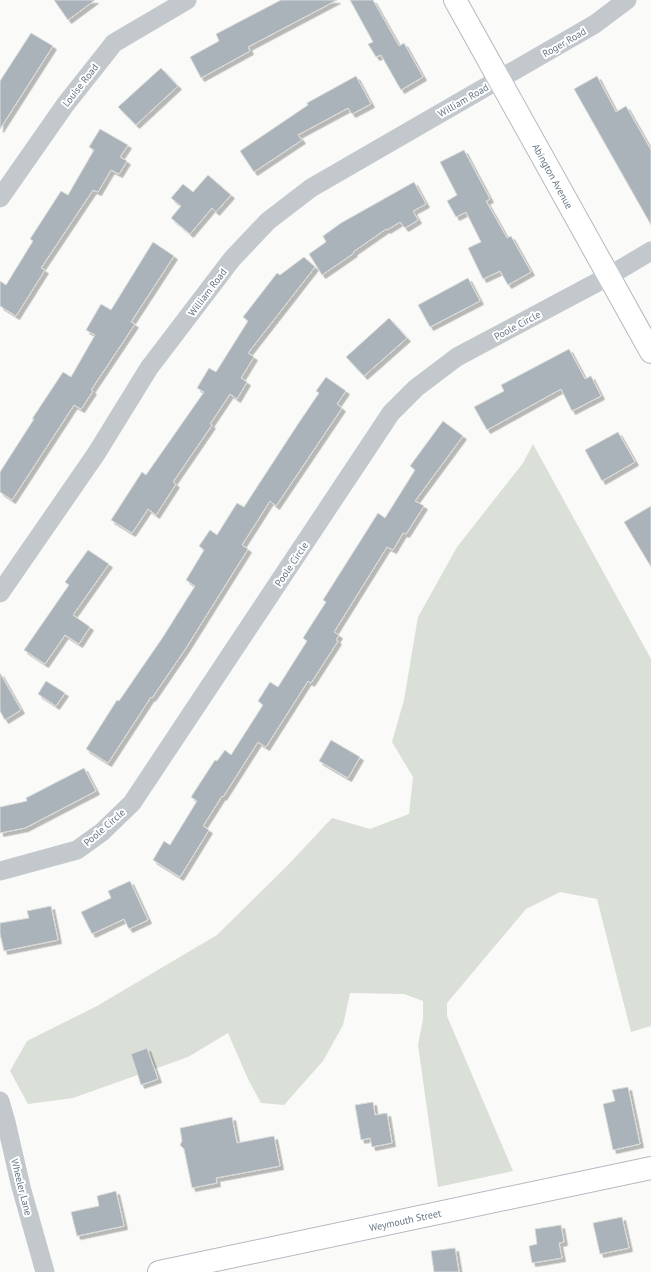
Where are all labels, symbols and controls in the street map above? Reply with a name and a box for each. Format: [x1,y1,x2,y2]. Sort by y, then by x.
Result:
street label: Roger Road [540,25,589,60]
street label: Louise Road [60,61,101,109]
street label: William Road [436,81,491,120]
street label: Abington Avenue [529,141,576,211]
street label: William Road [185,266,230,319]
street label: Poole Circle [492,308,543,343]
street label: Poole Circle [272,540,311,589]
street label: Poole Circle [81,806,128,849]
street label: Wheeler Lane [8,1157,35,1217]
street label: Weymouth Street [368,1206,443,1234]

